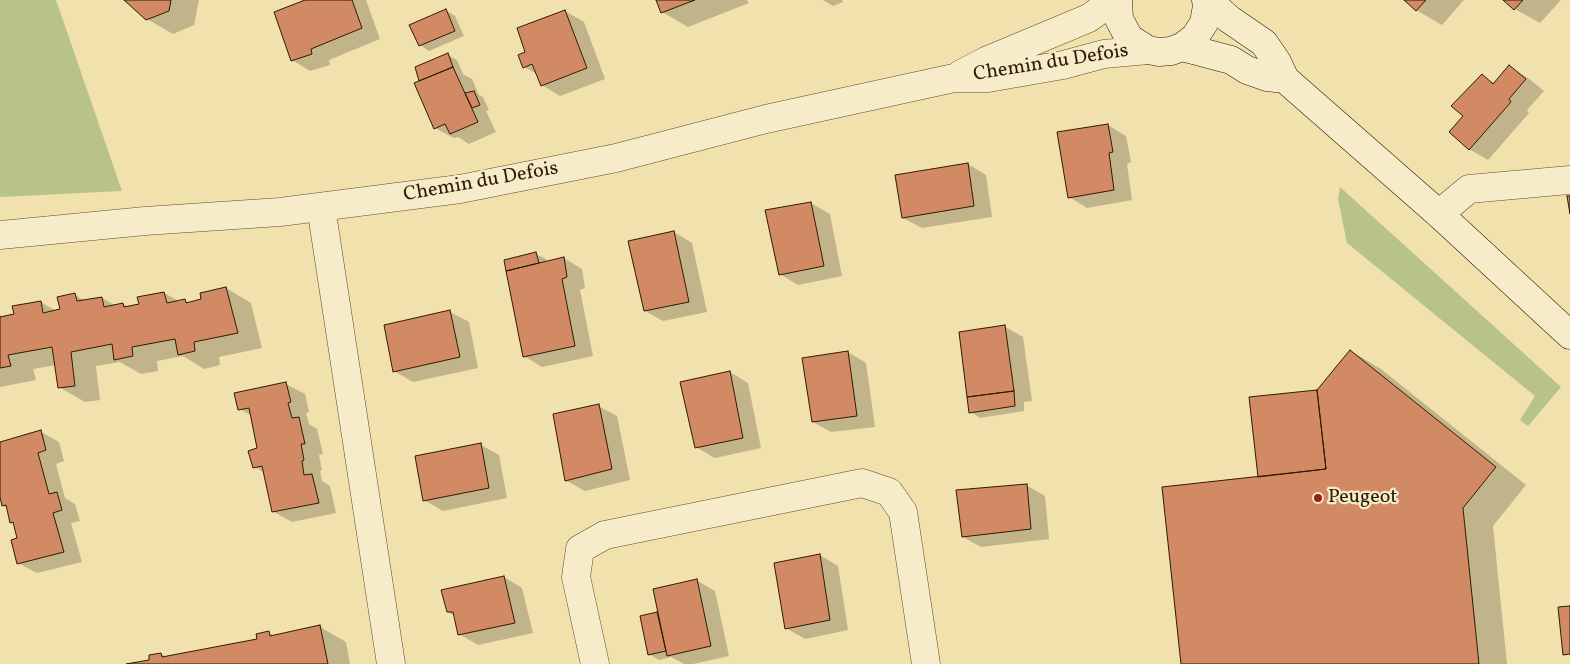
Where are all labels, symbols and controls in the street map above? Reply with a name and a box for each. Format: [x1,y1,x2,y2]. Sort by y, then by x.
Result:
street label: Chemin du Defois [972,40,1130,88]
street label: Chemin du Defois [402,158,560,208]
place label: Peugeot [1328,486,1397,510]
marker: Peugeot [1312,492,1324,504]

